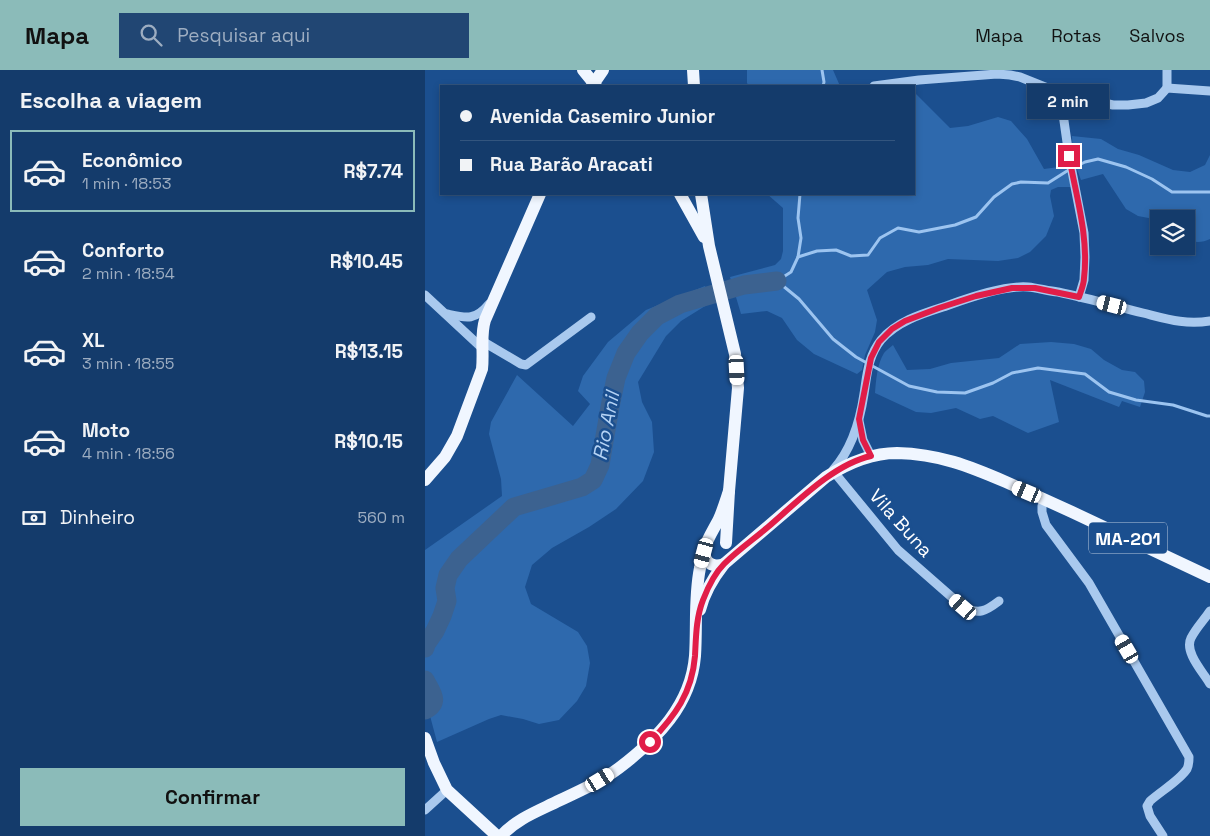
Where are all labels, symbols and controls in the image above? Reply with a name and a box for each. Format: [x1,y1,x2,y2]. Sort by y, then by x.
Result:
search box [119,13,469,58]
text: Mapa [25,20,89,51]
icon: search [137,21,165,49]
text: Pesquisar aqui [177,23,310,48]
text: Mapa [975,24,1023,47]
text: Rotas [1051,24,1101,47]
text: Salvos [1129,24,1185,47]
callout: 2 min [1028,83,1110,118]
text: Escolha a viagem [20,86,202,114]
text: 2 min [1047,91,1089,112]
text: Avenida Casemiro Junior [490,104,715,129]
route end [1058,145,1080,167]
text: Econômico [82,148,183,173]
icon: car [22,149,67,194]
text: Rua Barão Aracati [490,152,653,177]
text: R$7.74 [343,159,403,184]
text: 1 min · 18:53 [82,173,171,194]
map controls [1150,210,1195,255]
button: layers [1150,210,1195,255]
text: Conforto [82,238,164,263]
icon: car [22,239,67,284]
text: R$10.45 [330,249,403,274]
text: 2 min · 18:54 [82,263,175,284]
car [1095,294,1128,316]
text: XL [82,328,105,353]
icon: car [22,329,67,374]
text: R$13.15 [335,339,403,364]
text: 3 min · 18:55 [82,353,174,374]
car [728,355,745,385]
water label: Rio Anil [587,387,626,463]
text: Moto [82,418,130,443]
icon: car [22,419,67,464]
text: R$10.15 [334,429,403,454]
text: 4 min · 18:56 [82,443,175,464]
car [1010,479,1043,505]
street label: Vila Buna [864,484,938,562]
icon: cash [20,504,48,532]
text: Dinheiro [60,505,135,530]
text: 560 m [357,507,405,528]
road number: MA-201 [1089,522,1167,553]
car [692,537,715,569]
car [946,591,979,623]
car [1113,632,1140,666]
route start [639,731,661,753]
car [583,766,616,794]
button: Confirmar [20,768,405,826]

